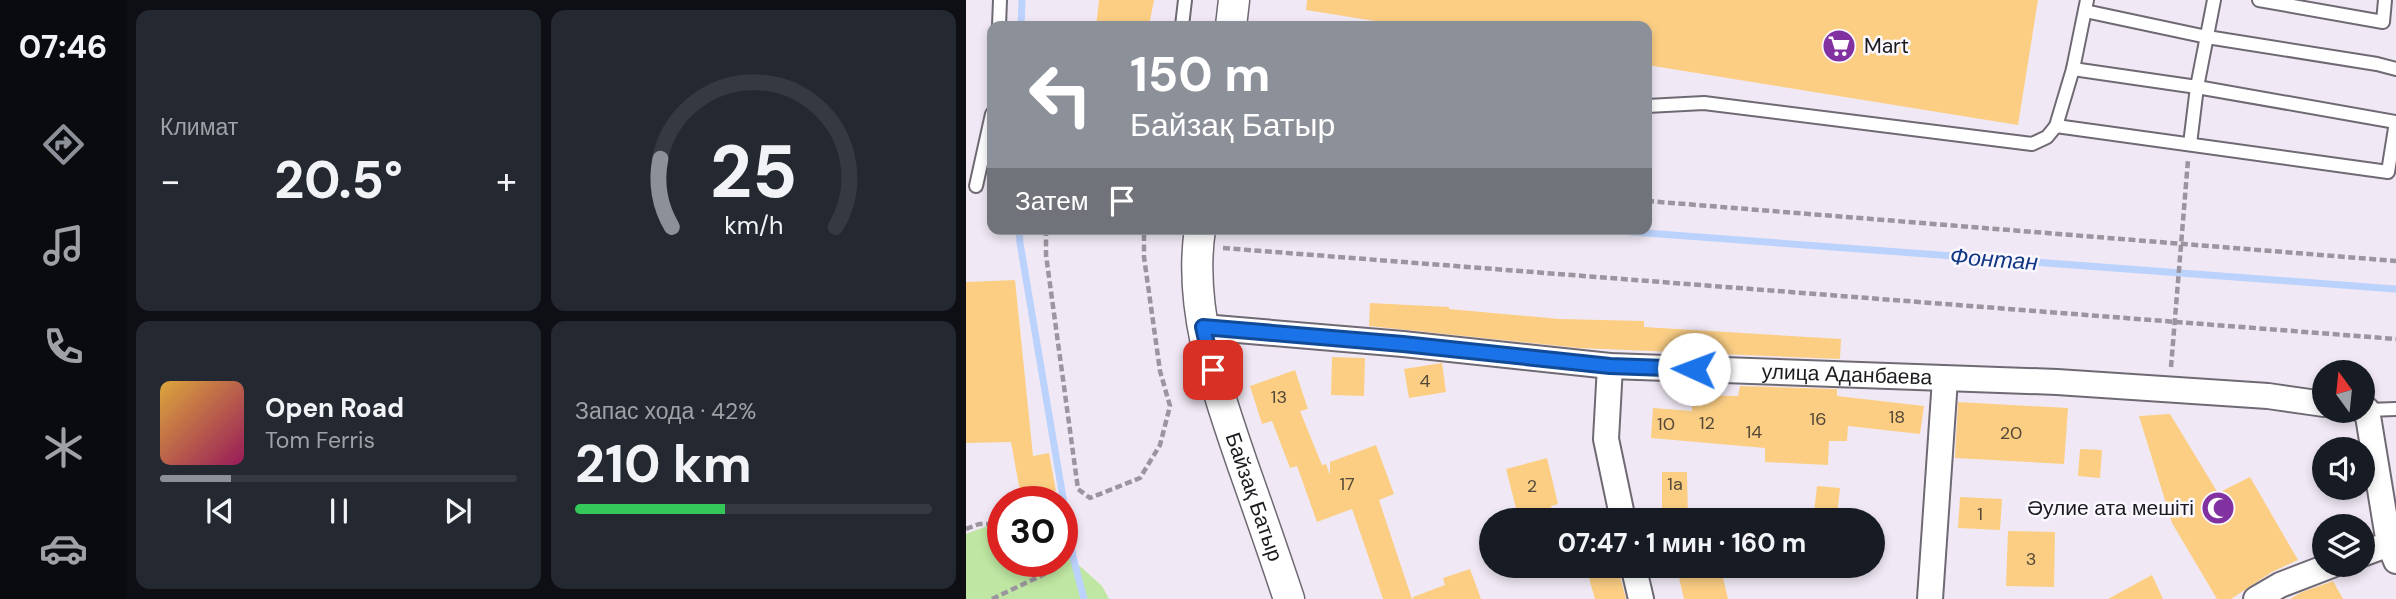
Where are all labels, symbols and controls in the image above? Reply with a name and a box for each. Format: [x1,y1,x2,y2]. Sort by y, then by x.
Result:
text: 07:46 [19,26,107,68]
supermarket icon: Mart [1820,27,1858,65]
place label: Mart [1864,32,1909,60]
text: 150 m [1130,42,1270,106]
icon: left [1015,49,1106,140]
text: Байзақ Батыр [1130,104,1335,146]
text: Климат [160,112,238,142]
icon: directions [39,120,88,169]
text: 25 [710,125,797,220]
text: 20.5° [274,146,403,214]
text: − [160,156,181,206]
text: + [496,156,517,206]
icon: arrive [1103,182,1141,220]
text: Затем [1015,184,1089,218]
text: km/h [724,208,783,241]
icon: music [39,221,88,270]
water label: Фонтан [1949,241,2039,277]
icon: phone [39,322,88,371]
position arrow [1657,332,1731,406]
pin [1183,340,1243,400]
icon: arrive [1194,351,1232,389]
street label: улица Аданбаева [1761,357,1933,392]
north arrow [2312,360,2375,424]
map controls [2312,360,2375,577]
house number: 4 [1420,369,1431,393]
house number: 13 [1271,385,1287,409]
text: Open Road [265,391,404,425]
text: Запас хода · 42% [575,396,756,426]
house number: 18 [1889,405,1905,429]
house number: 16 [1810,407,1826,431]
house number: 12 [1699,411,1715,435]
house number: 10 [1657,412,1675,436]
house number: 14 [1746,420,1762,444]
house number: 20 [2000,421,2022,445]
icon: climate [39,423,88,472]
text: Tom Ferris [265,425,375,455]
street label: Байзақ Батыр [1219,429,1289,565]
text: 210 km [575,430,752,498]
button: sound [2312,437,2375,500]
house number: 17 [1339,472,1355,496]
house number: 1a [1667,472,1683,496]
house number: 2 [1527,474,1537,498]
speed limit sign: 30 [987,486,1078,577]
mosque icon: Әулие ата мешіті [2199,489,2237,527]
icon: previous [201,492,239,530]
icon: pause [320,492,358,530]
icon: next [439,492,477,530]
place label: Әулие ата мешіті [2027,494,2194,522]
house number: 1 [1977,502,1983,526]
button: layers [2312,514,2375,577]
icon: car [39,524,88,573]
text: 07:47 · 1 мин · 160 m [1558,526,1806,560]
house number: 3 [2026,547,2036,571]

